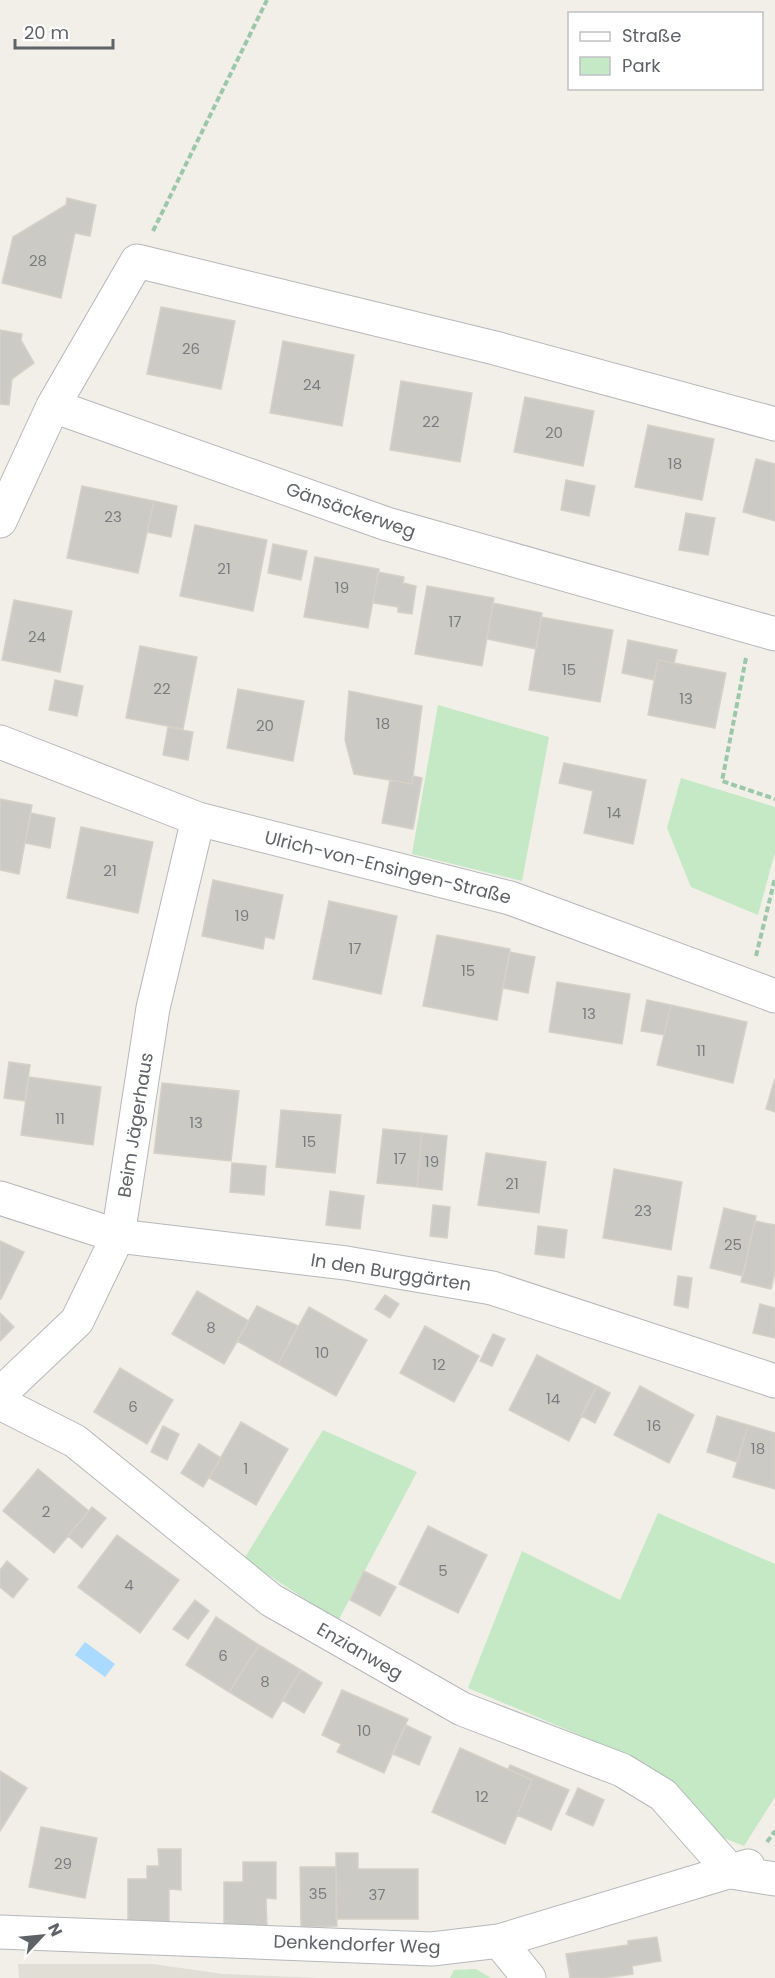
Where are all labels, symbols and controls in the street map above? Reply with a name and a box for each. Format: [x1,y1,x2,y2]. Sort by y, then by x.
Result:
scale bar [15,12,112,50]
legend [568,12,763,90]
text: 20 m [24,20,69,45]
text: Straße [622,23,681,48]
text: Park [622,53,661,78]
house number: 28 [29,250,47,271]
house number: 26 [182,338,200,359]
house number: 24 [303,374,321,395]
house number: 22 [422,411,440,432]
house number: 20 [545,422,563,443]
house number: 18 [668,453,682,474]
street label: Gänsäckerweg [283,476,419,544]
house number: 23 [104,506,122,527]
house number: 21 [217,558,231,579]
house number: 19 [335,577,349,598]
house number: 17 [449,611,462,632]
house number: 24 [28,626,46,647]
house number: 15 [562,659,576,680]
house number: 22 [153,678,171,699]
house number: 13 [679,688,693,709]
house number: 18 [376,713,390,734]
house number: 20 [256,715,274,736]
house number: 14 [607,802,621,823]
street label: Ulrich-von-Ensingen-Straße [262,824,514,910]
house number: 21 [103,860,117,881]
house number: 19 [235,905,249,926]
house number: 17 [349,938,362,959]
house number: 15 [461,960,475,981]
house number: 13 [582,1003,596,1024]
house number: 11 [696,1040,706,1061]
street label: Beim Jägerhaus [111,1051,159,1199]
house number: 11 [55,1108,65,1129]
house number: 13 [189,1112,203,1133]
house number: 15 [302,1131,316,1152]
house number: 17 [394,1148,407,1169]
house number: 19 [425,1151,439,1172]
house number: 21 [505,1173,519,1194]
house number: 23 [634,1200,652,1221]
house number: 25 [724,1234,742,1255]
street label: In den Burggärten [309,1247,473,1297]
house number: 8 [206,1317,216,1338]
house number: 10 [315,1342,329,1363]
house number: 12 [432,1354,446,1375]
house number: 14 [546,1388,560,1409]
house number: 6 [128,1396,138,1417]
house number: 16 [647,1415,661,1436]
house number: 18 [751,1438,765,1459]
house number: 1 [244,1458,248,1479]
house number: 2 [42,1501,50,1522]
house number: 5 [438,1560,448,1581]
house number: 4 [124,1574,134,1595]
street label: Enzianweg [313,1616,407,1686]
house number: 6 [218,1645,228,1666]
house number: 8 [260,1671,270,1692]
house number: 10 [357,1720,371,1741]
house number: 12 [475,1786,489,1807]
house number: 29 [54,1853,72,1874]
house number: 35 [309,1883,327,1904]
house number: 37 [368,1884,386,1905]
north arrow [12,1906,72,1966]
text: N [42,1919,68,1940]
street label: Denkendorfer Weg [273,1929,441,1959]

